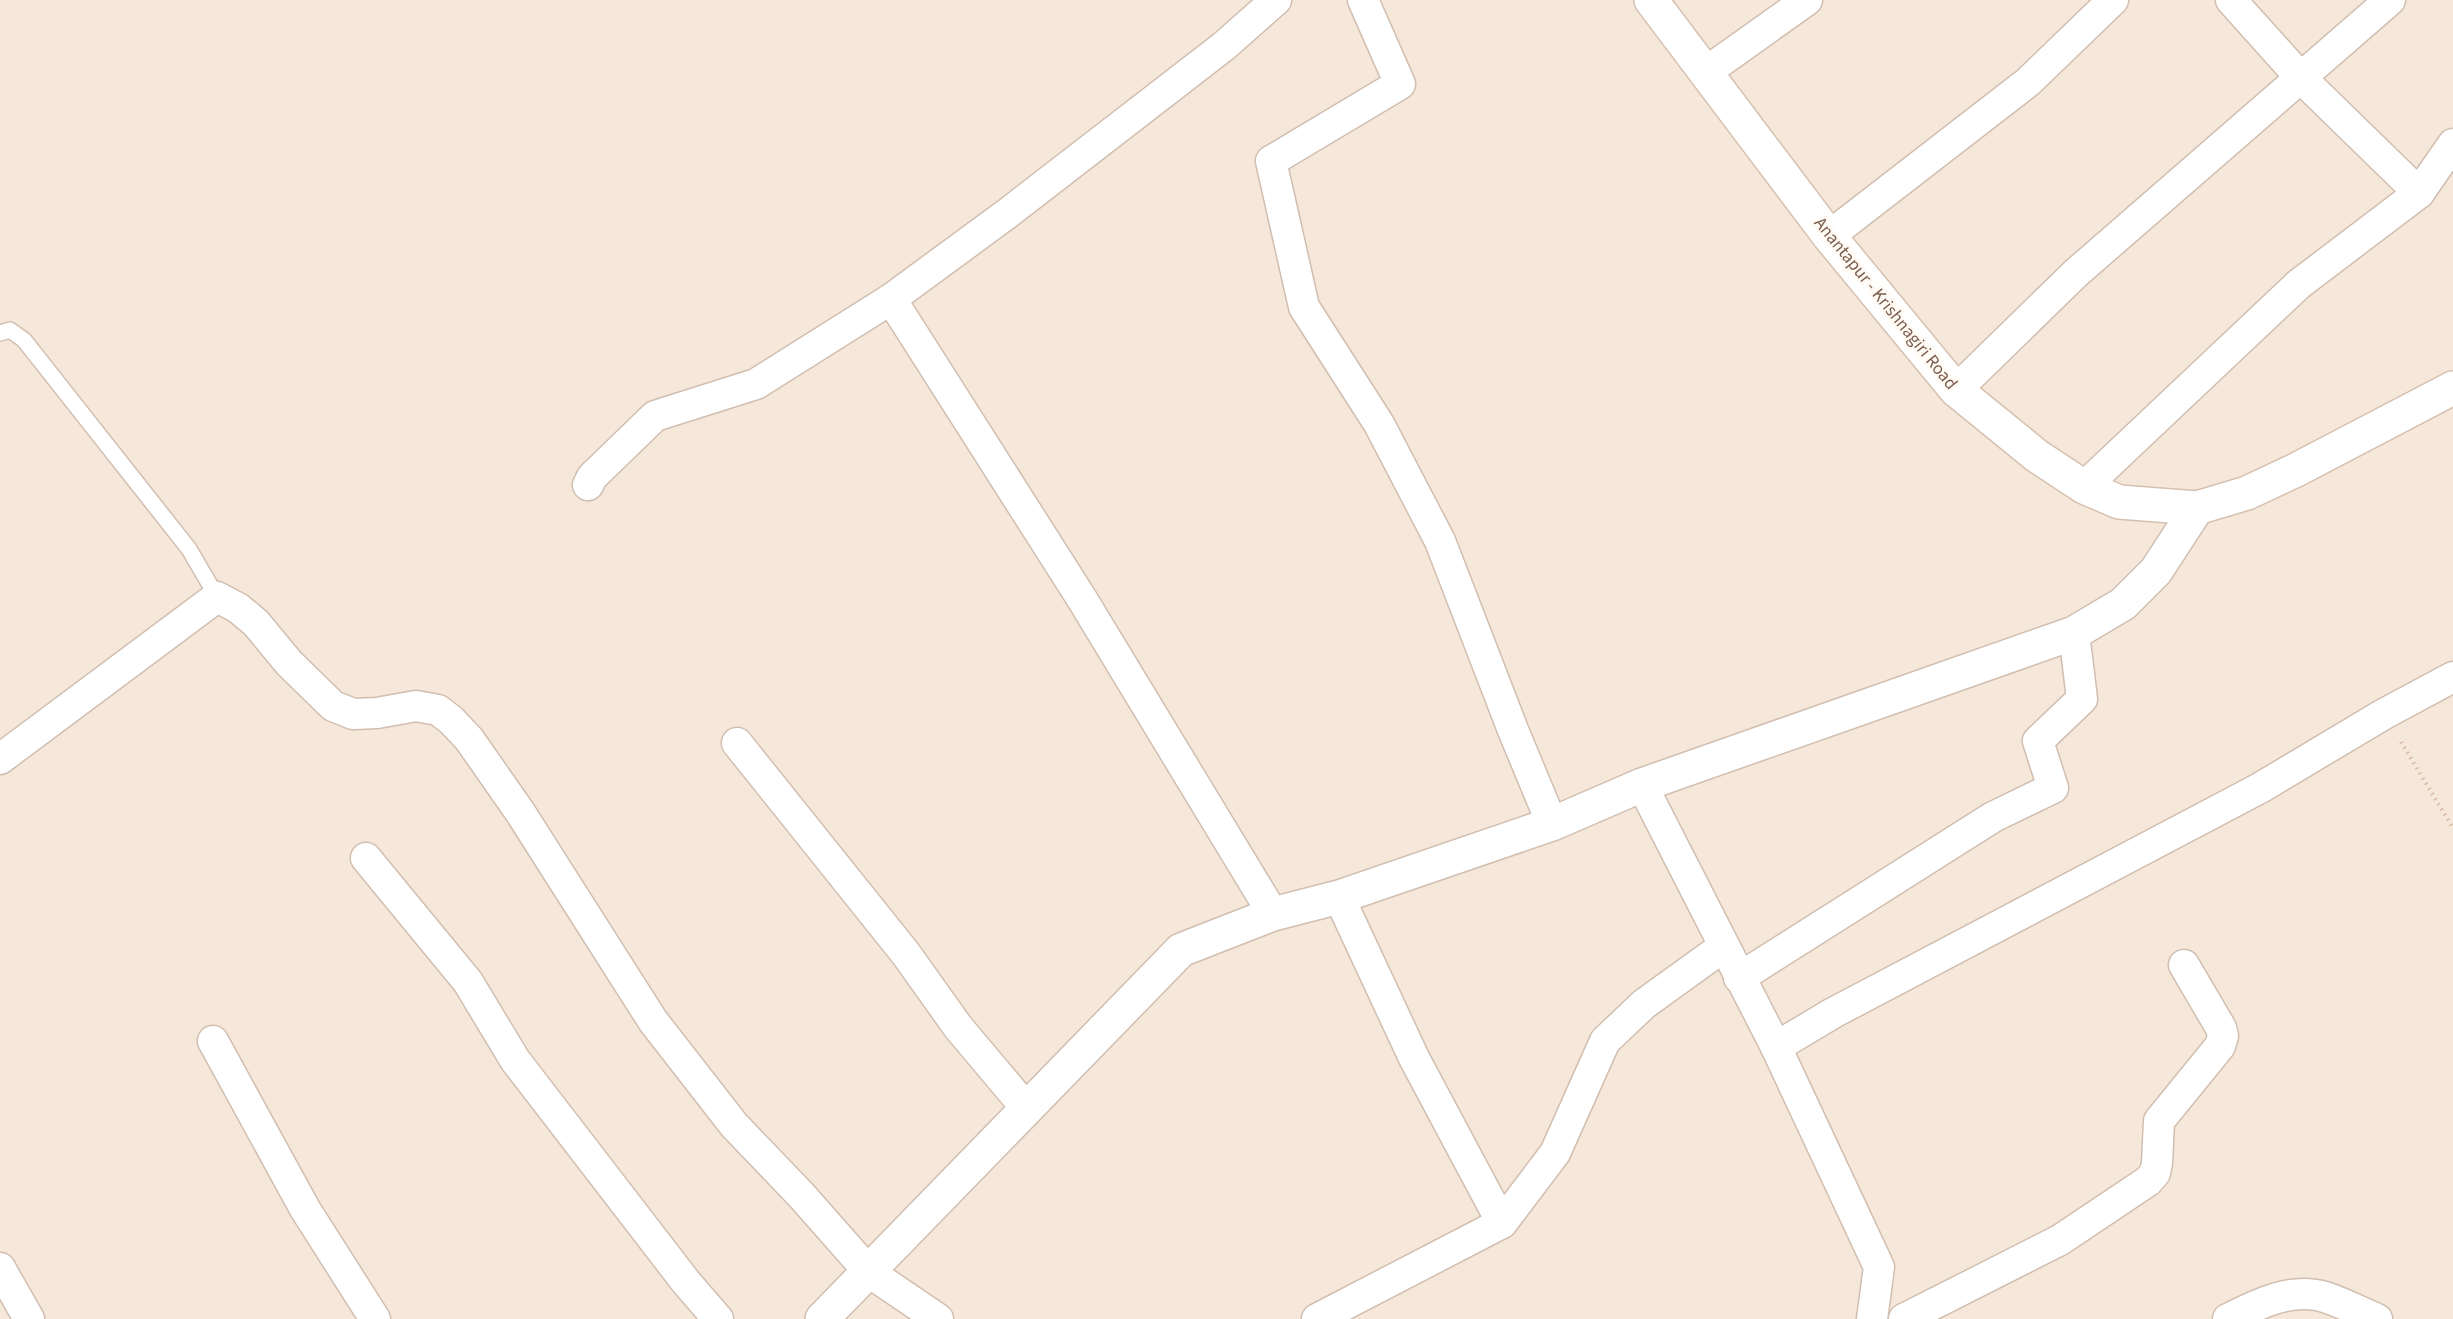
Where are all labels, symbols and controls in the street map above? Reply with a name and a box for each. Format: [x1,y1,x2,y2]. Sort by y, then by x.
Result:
street label: Anantapur - Krishnagiri Road [1808,212,1963,395]

